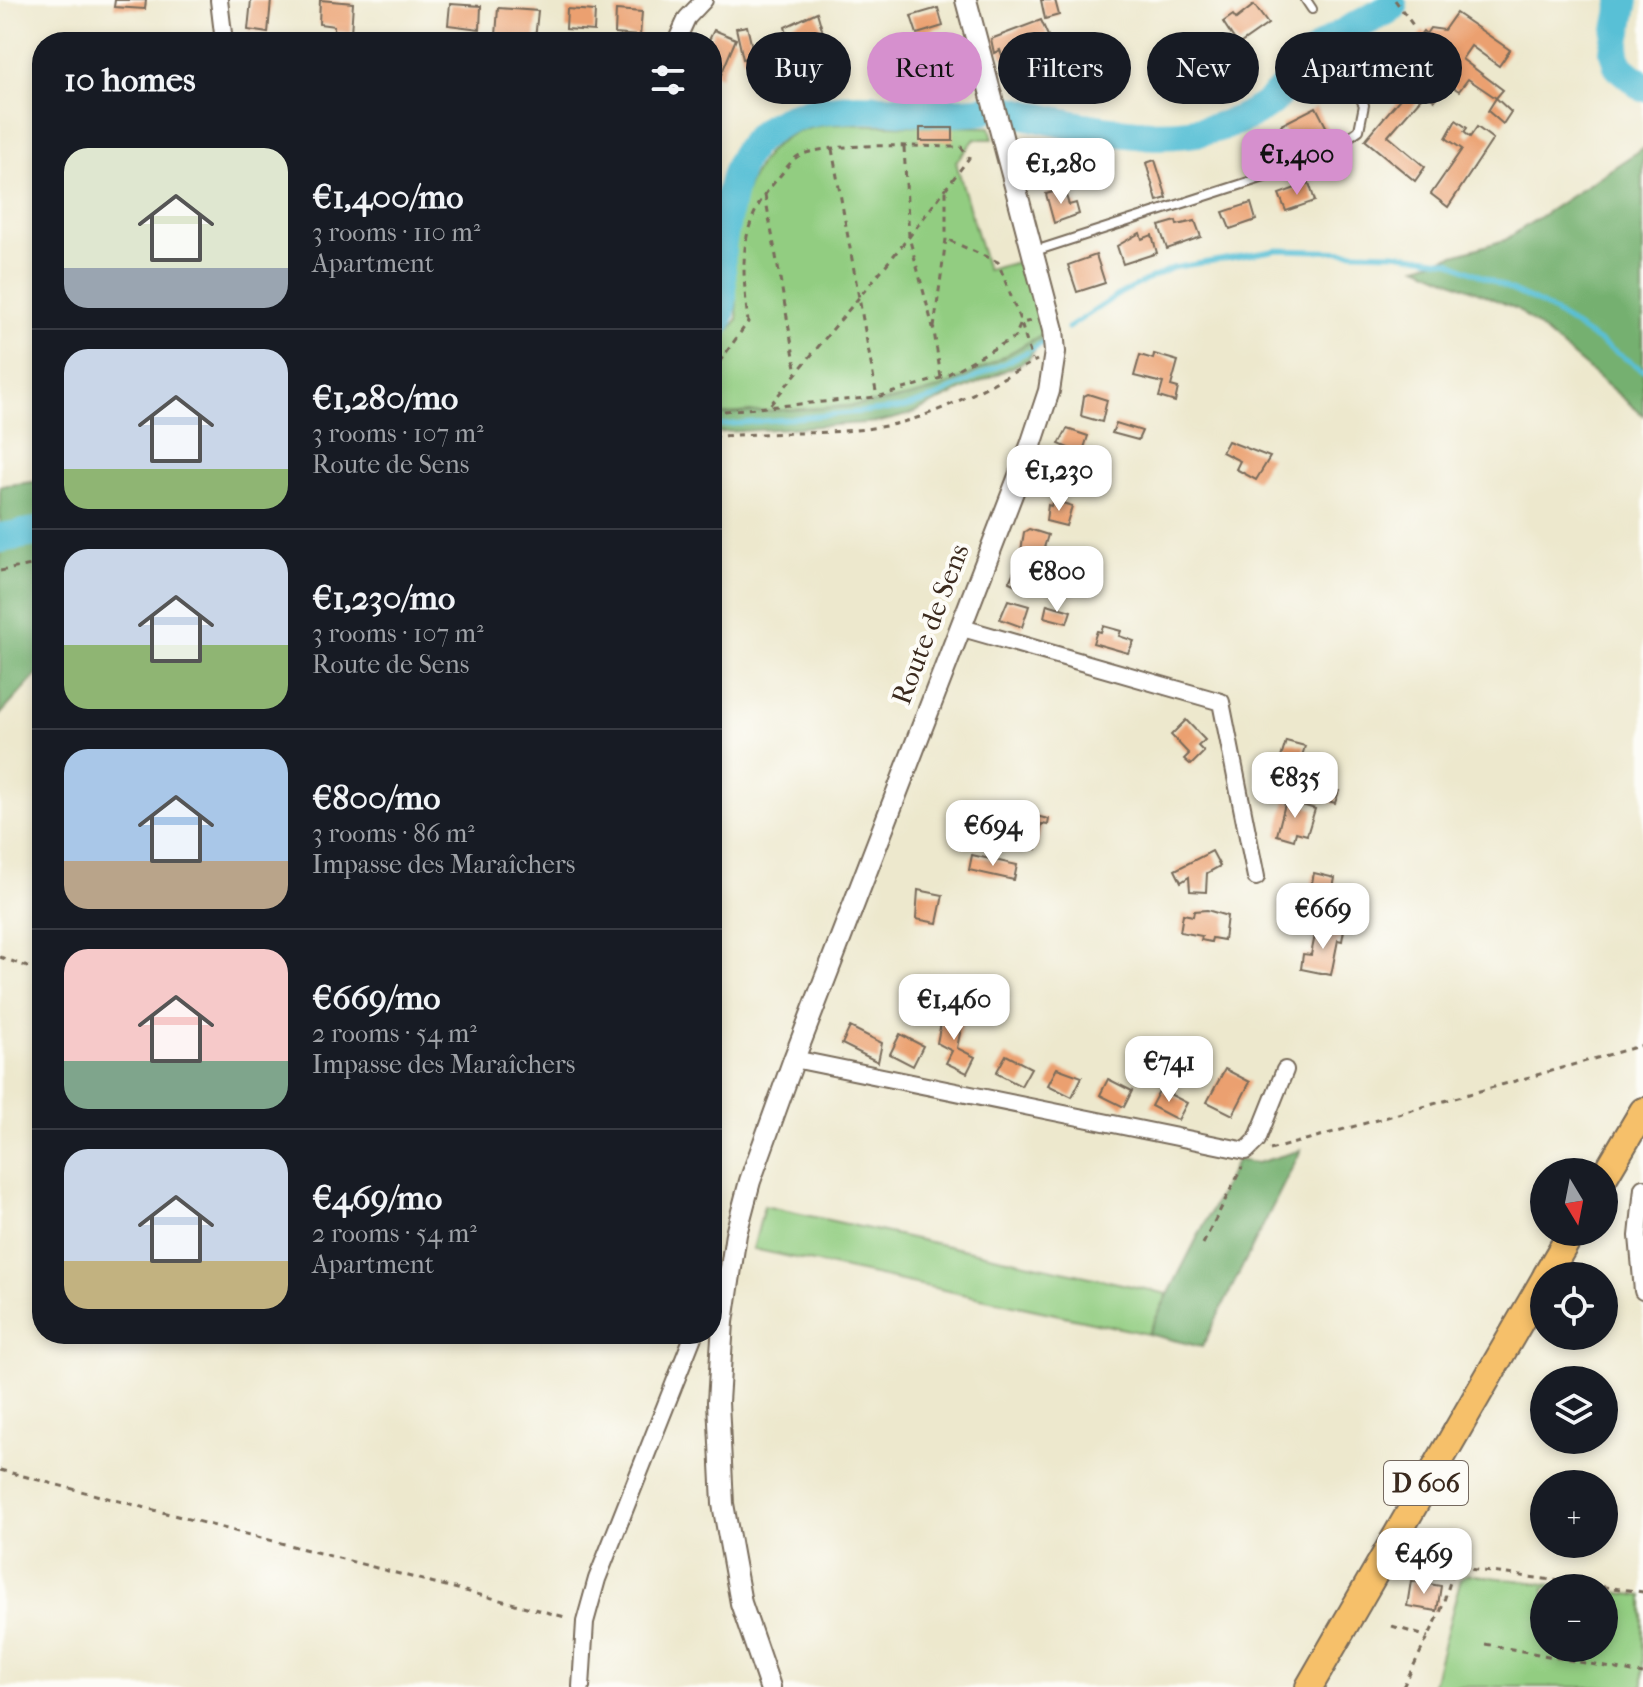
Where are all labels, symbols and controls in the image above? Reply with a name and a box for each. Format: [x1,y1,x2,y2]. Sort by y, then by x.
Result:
chip: Buy [746,32,851,104]
chip: Rent [867,32,982,104]
chip: Filters [998,32,1131,104]
chip: New [1147,32,1259,104]
chip: Apartment [1275,32,1462,104]
icon: filters [646,58,690,102]
text: 10 homes [64,60,195,100]
pin: €1,400 [1232,129,1362,197]
pin: €1,280 [996,138,1126,206]
text: €1,400 [1260,139,1334,170]
text: €1,280 [1026,148,1096,179]
text: €1,400/mo [312,177,464,217]
icon: home [128,180,224,276]
text: 3 rooms · 110 m² [312,217,480,248]
text: Apartment [312,248,434,279]
text: €1,280/mo [312,378,458,418]
icon: home [128,381,224,477]
text: 3 rooms · 107 m² [312,418,484,449]
pin: €1,230 [994,445,1124,513]
text: Route de Sens [312,449,469,480]
text: €1,230 [1025,455,1093,486]
street label: Route de Sens [884,539,976,709]
pin: €800 [1010,546,1104,614]
text: €800 [1028,556,1086,587]
text: €1,230/mo [312,578,455,618]
icon: home [128,581,224,677]
text: 3 rooms · 107 m² [312,618,484,649]
text: Route de Sens [312,649,469,680]
pin: €835 [1248,752,1342,820]
text: €835 [1270,762,1320,793]
text: €800/mo [312,778,440,818]
icon: home [128,781,224,877]
pin: €694 [946,800,1040,868]
text: €694 [964,810,1022,841]
text: 3 rooms · 86 m² [312,818,475,849]
text: Impasse des Maraîchers [312,849,575,880]
pin: €669 [1276,883,1370,951]
text: €669 [1294,893,1352,924]
pin: €1,460 [889,974,1019,1042]
text: €669/mo [312,978,441,1018]
icon: home [128,981,224,1077]
text: €1,460 [917,984,991,1015]
text: 2 rooms · 54 m² [312,1018,477,1049]
pin: €741 [1122,1036,1216,1104]
text: €741 [1143,1046,1195,1077]
text: Impasse des Maraîchers [312,1049,575,1080]
north arrow [1530,1158,1618,1246]
map controls [1530,1158,1618,1662]
text: €469/mo [312,1178,442,1218]
icon: home [128,1181,224,1277]
text: 2 rooms · 54 m² [312,1218,477,1249]
text: Apartment [312,1249,434,1280]
button: locate [1530,1262,1618,1350]
button: layers [1530,1366,1618,1454]
road number: D 606 [1384,1461,1468,1505]
button: + [1530,1470,1618,1558]
pin: €469 [1377,1528,1471,1596]
text: €469 [1395,1538,1453,1569]
button: − [1530,1574,1618,1662]

